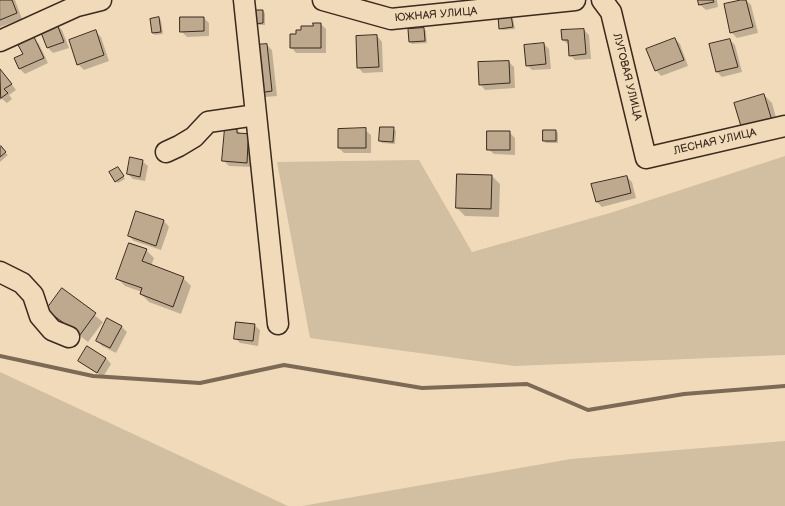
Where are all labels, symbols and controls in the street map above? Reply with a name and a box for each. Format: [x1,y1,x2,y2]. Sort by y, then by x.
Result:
street label: ЮЖНАЯ УЛИЦА [394,5,478,25]
street label: ЛУГОВАЯ УЛИЦА [610,32,644,122]
street label: ЛЕСНАЯ УЛИЦА [672,126,758,158]

